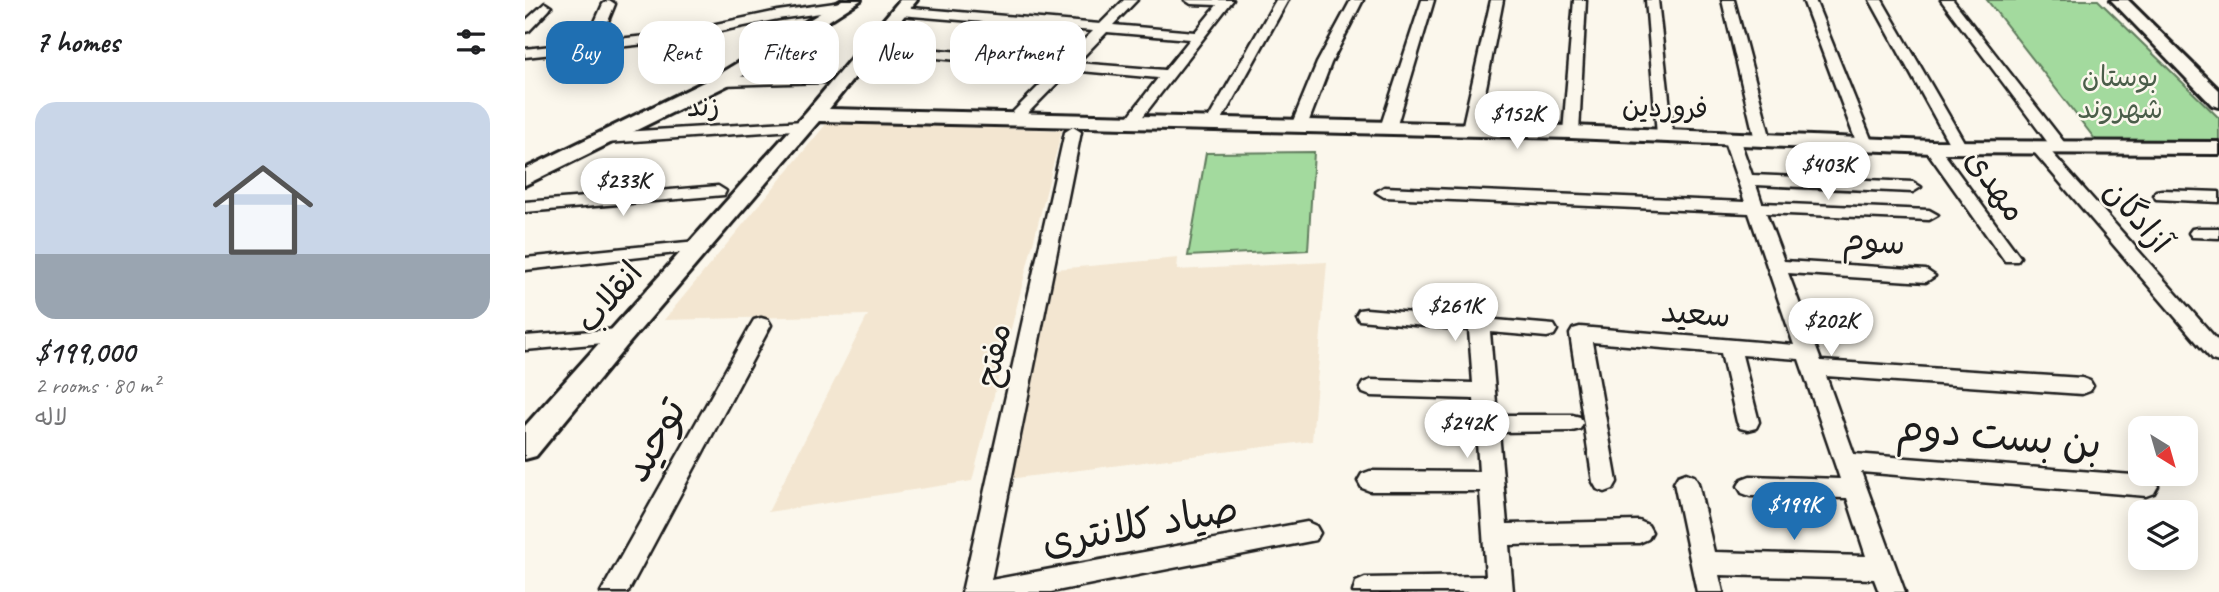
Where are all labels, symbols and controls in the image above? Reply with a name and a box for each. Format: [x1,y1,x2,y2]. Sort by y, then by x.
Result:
chip: Buy [546,21,624,84]
chip: Rent [638,21,725,84]
chip: Filters [739,21,839,84]
chip: New [853,21,936,84]
chip: Apartment [950,21,1086,84]
text: 7 homes [35,23,120,61]
icon: filters [452,23,490,61]
park label: بوستان شهروند [2077,59,2163,126]
street label: زند [686,88,720,124]
street label: فروردین [1622,88,1708,126]
pin: $152K [1468,92,1566,151]
text: $152K [1491,99,1543,128]
street label: مهدی [1956,140,2036,230]
pin: $403K [1779,142,1877,202]
icon: home [200,147,326,273]
text: $403K [1801,150,1855,179]
pin: $233K [574,158,672,218]
text: $233K [596,166,650,195]
street label: آزادگان [2095,170,2183,263]
street label: سوم [1841,218,1907,268]
street label: انقلاب [566,252,652,342]
pin: $261K [1406,284,1504,343]
street label: سعید [1659,289,1733,337]
text: $261K [1428,291,1482,320]
pin: $202K [1782,298,1880,358]
text: $202K [1804,306,1858,335]
street label: مفتح [966,319,1021,391]
text: $199,000 [35,333,135,371]
text: 2 rooms · 80 m² [35,371,159,400]
street label: توحید [611,389,697,491]
pin: $242K [1418,400,1516,460]
street label: بن بست دوم [1894,402,2103,475]
text: لاله [35,403,67,432]
text: $242K [1440,408,1494,437]
north arrow [2128,416,2198,486]
map controls [2128,416,2198,570]
pin: $199K [1745,482,1843,542]
street label: صیاد کلانتری [1038,483,1242,567]
text: $199K [1768,490,1820,519]
button: layers [2128,500,2198,570]

